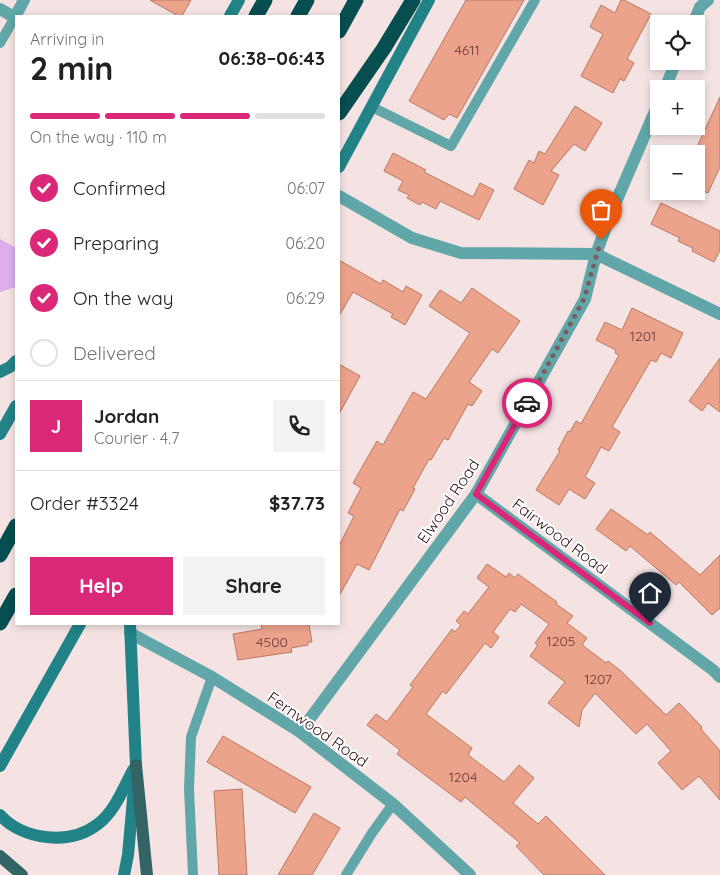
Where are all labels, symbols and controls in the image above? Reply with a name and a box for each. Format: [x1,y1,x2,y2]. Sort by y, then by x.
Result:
map controls [650,15,705,200]
button: locate [650,15,705,70]
text: Arriving in [30,29,104,49]
house number: 4611 [454,41,480,59]
text: 06:38–06:43 [218,46,325,70]
text: 2 min [30,48,113,88]
button: + [650,80,705,135]
text: On the way · 110 m [30,127,167,147]
button: − [650,145,705,200]
icon: check [30,174,58,202]
text: Confirmed [73,176,166,200]
text: 06:07 [287,178,325,198]
pin [580,189,622,240]
icon: bag [587,196,615,224]
icon: check [30,229,58,257]
text: Preparing [73,231,159,255]
text: 06:20 [285,233,325,253]
icon: check [30,284,58,312]
text: On the way [73,286,174,310]
text: 06:29 [286,288,325,308]
house number: 1201 [630,327,656,345]
text: Delivered [73,341,156,365]
courier [502,378,552,428]
icon: car [513,389,541,417]
button: phone [273,400,325,452]
text: Jordan [94,404,159,428]
text: J [51,414,61,438]
text: Courier · 4.7 [94,428,179,448]
street label: Elwood Road [412,455,484,547]
text: Order #3324 [30,491,139,515]
text: $37.73 [269,491,325,515]
street label: Fairwood Road [508,494,612,578]
button: Help [30,557,173,615]
button: Share [183,557,325,615]
pin [629,572,671,623]
icon: home [636,579,664,607]
house number: 1205 [547,632,575,650]
house number: 4500 [256,633,288,651]
house number: 1207 [584,670,612,688]
street label: Fernwood Road [264,687,372,771]
house number: 1204 [449,768,477,786]

